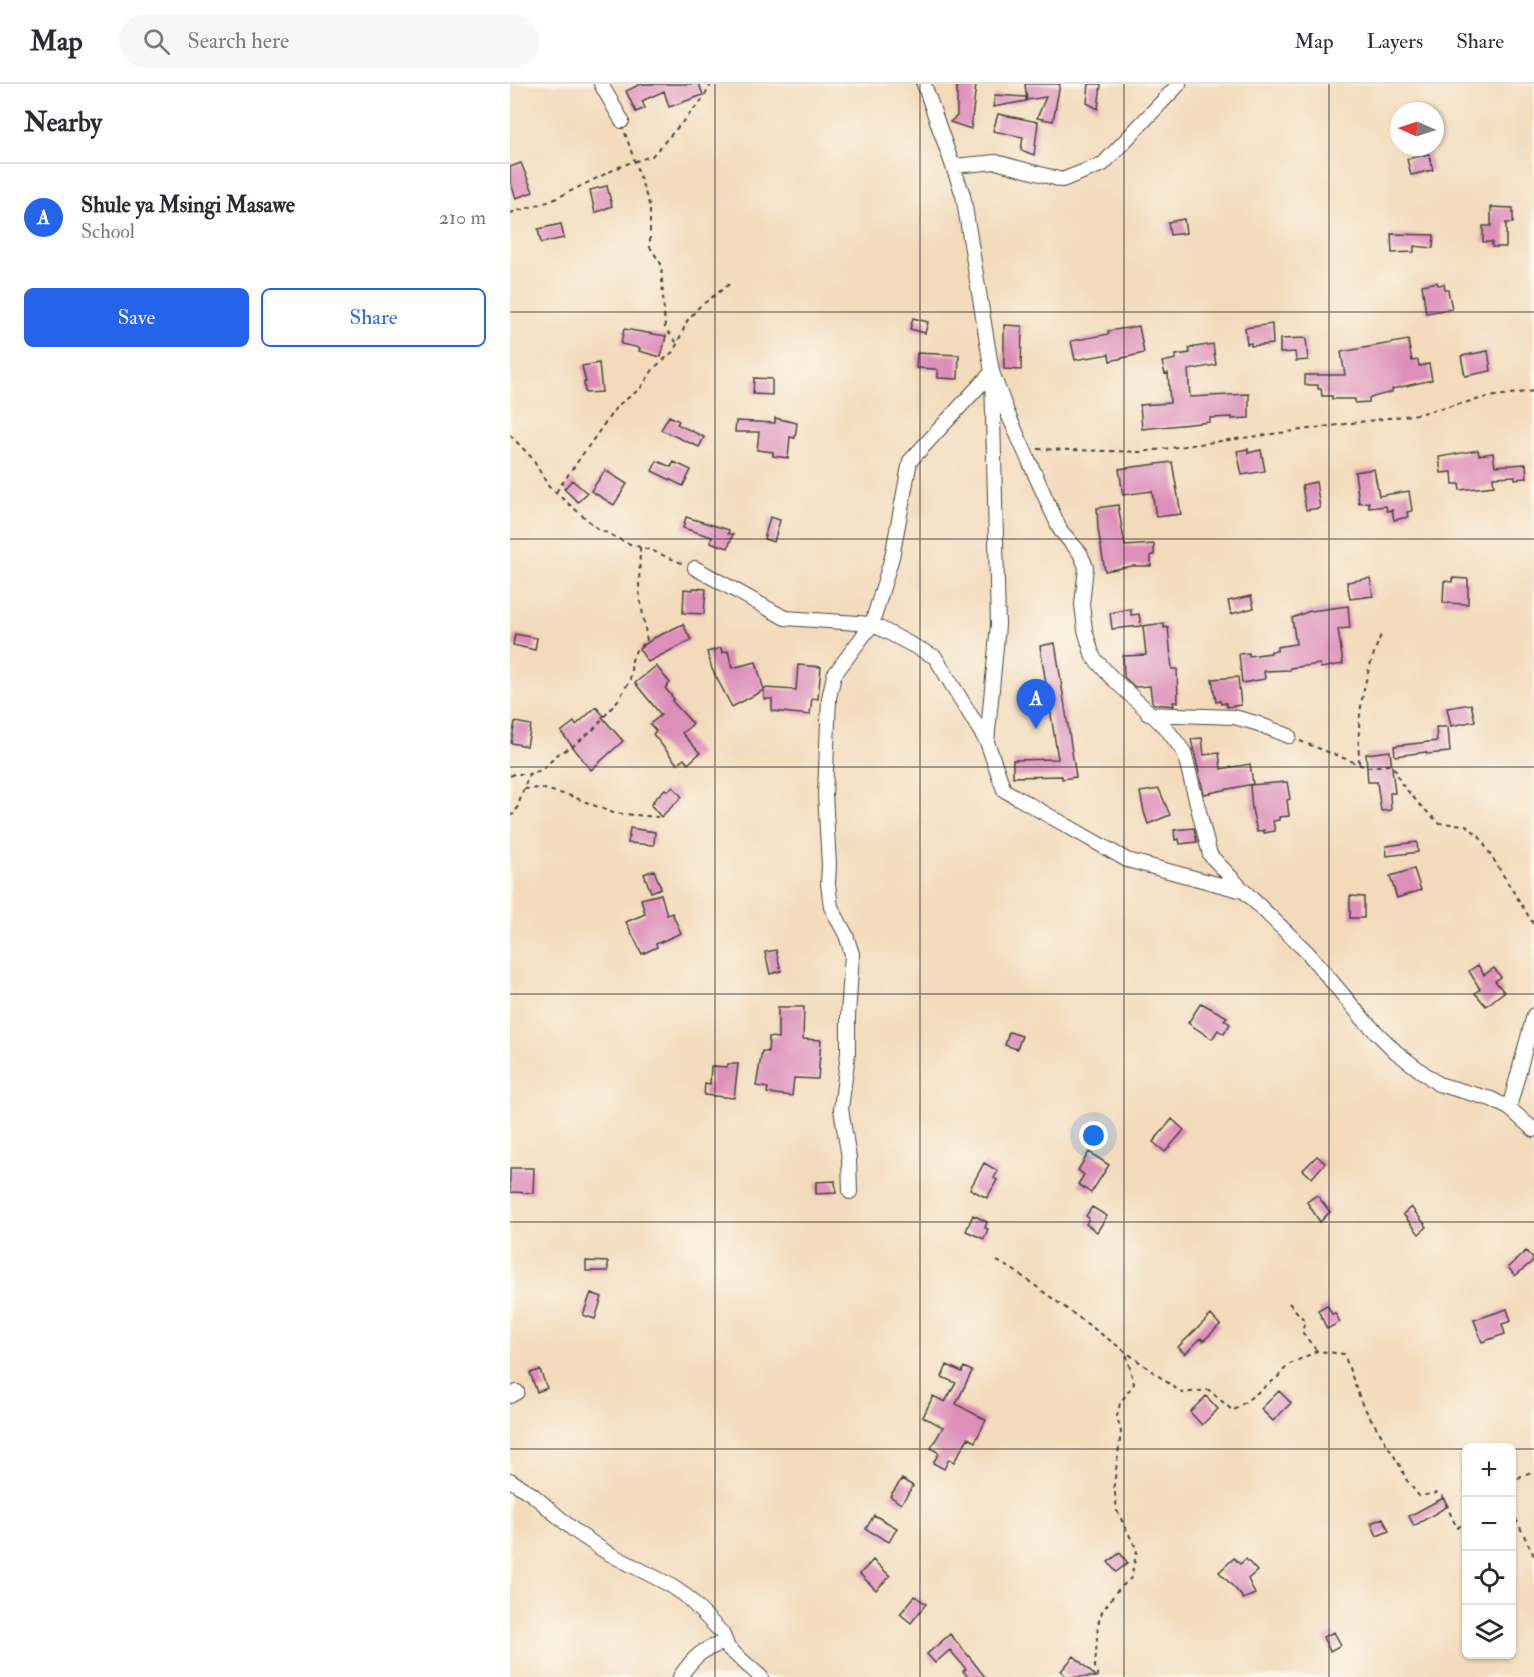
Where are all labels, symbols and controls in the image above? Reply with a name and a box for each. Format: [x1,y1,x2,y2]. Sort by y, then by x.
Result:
search box [119,14,539,68]
text: Map [30,24,83,59]
icon: search [140,25,173,58]
text: Search here [188,27,289,55]
text: Map [1294,28,1334,55]
text: Layers [1367,28,1423,55]
text: Share [1456,28,1504,55]
north arrow [1390,102,1444,156]
text: Nearby [24,107,102,139]
text: Shule ya Msingi Masawe [81,191,295,219]
text: A [37,205,50,230]
text: 210 m [439,205,486,230]
text: School [81,219,135,244]
button: Save [24,288,249,347]
button: Share [261,288,486,347]
pin: A [1016,680,1056,729]
your location [1079,1121,1108,1150]
map controls [1462,1443,1516,1659]
button: + [1462,1443,1516,1497]
button: − [1462,1497,1516,1551]
button: locate [1462,1551,1516,1605]
button: layers [1462,1605,1516,1659]

